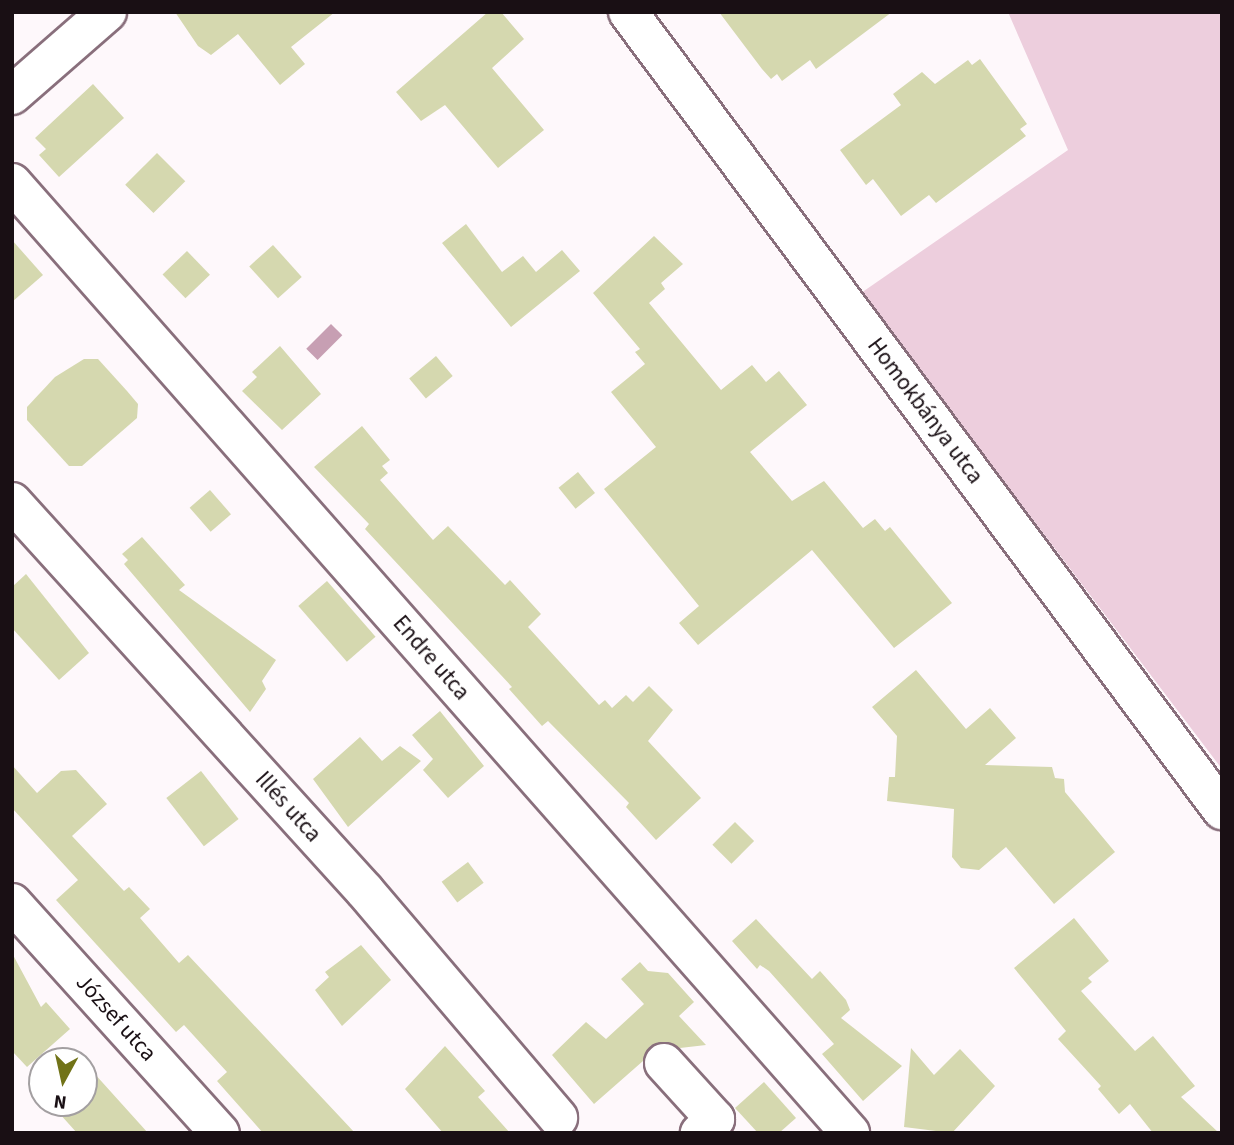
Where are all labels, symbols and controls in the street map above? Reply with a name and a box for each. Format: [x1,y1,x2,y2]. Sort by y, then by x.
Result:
street label: Homokbánya utca [861,333,989,489]
street label: Endre utca [387,610,475,706]
street label: Illés utca [249,766,327,848]
street label: József utca [70,969,162,1067]
north arrow [28,1047,98,1117]
text: N [52,1087,68,1116]

